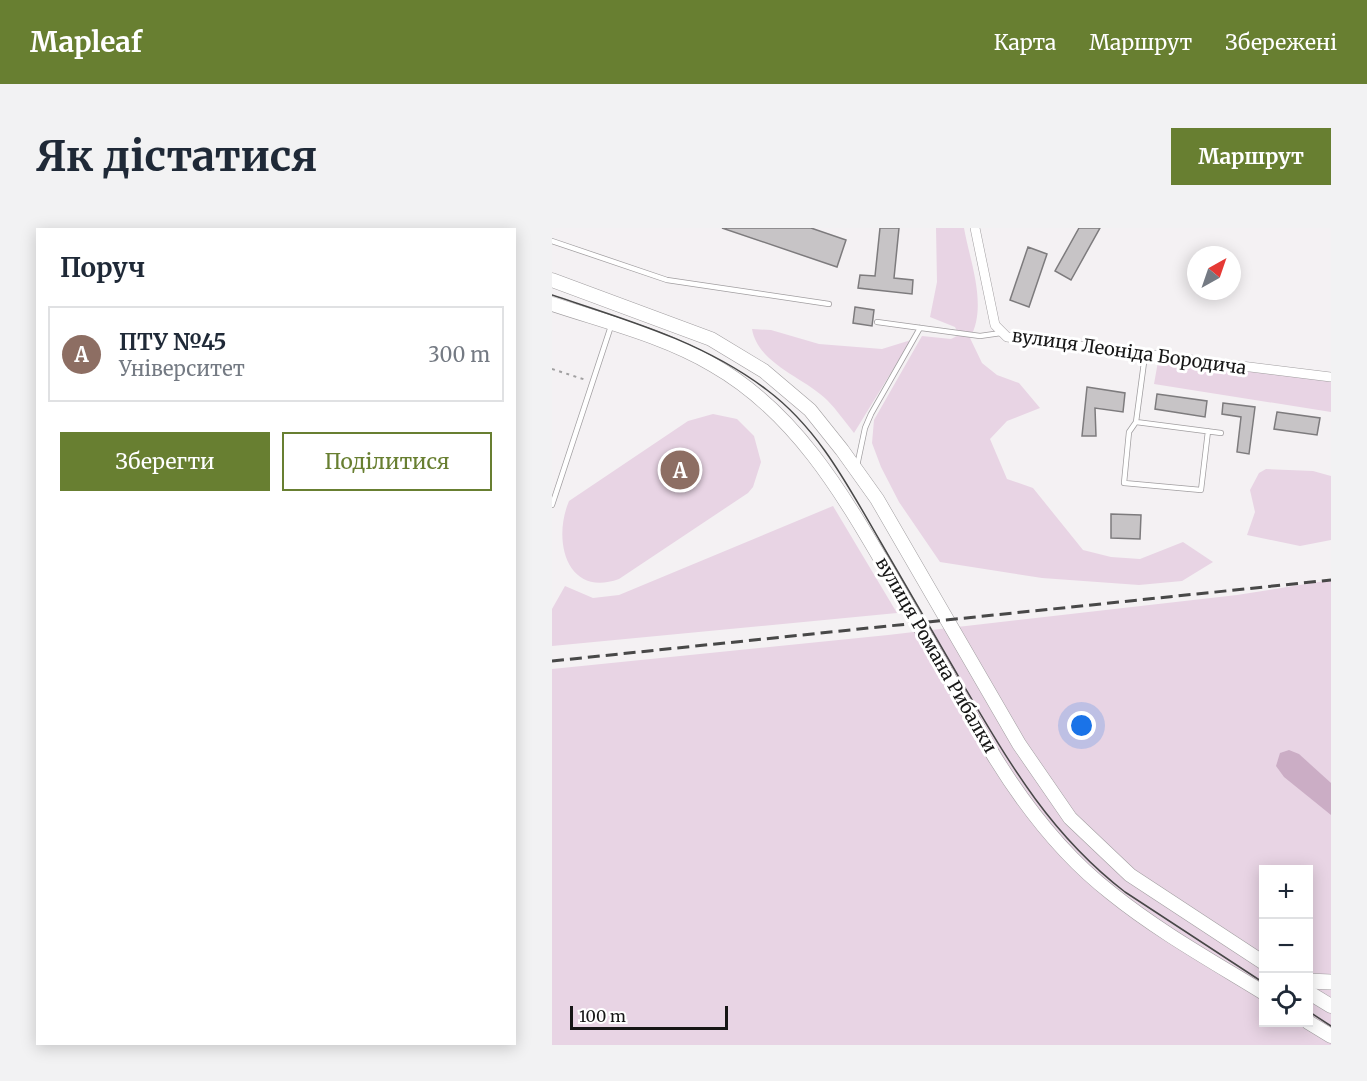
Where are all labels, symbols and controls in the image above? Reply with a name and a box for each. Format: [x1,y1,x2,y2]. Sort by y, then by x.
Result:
text: Mapleaf [30,24,142,60]
text: Карта [994,29,1056,56]
text: Маршрут [1089,29,1192,56]
text: Збережені [1225,29,1337,56]
button: Маршрут [1171,128,1331,185]
text: Як дістатися [36,130,317,182]
north arrow [1187,246,1241,300]
text: Поруч [60,251,145,284]
street label: вулиця Леоніда Бородича [1010,324,1248,379]
text: ПТУ №45 [119,328,226,356]
text: A [74,342,89,367]
text: 300 m [428,342,490,367]
text: Університет [119,356,245,381]
button: Зберегти [60,432,270,491]
button: Поділитися [282,432,492,491]
pin: A [660,448,700,492]
street label: вулиця Романа Рибалки [871,553,1002,757]
your location [1067,711,1096,740]
map controls [1259,865,1313,1027]
button: + [1259,865,1313,919]
button: − [1259,919,1313,973]
button: locate [1259,973,1313,1027]
scale bar [570,1003,728,1030]
text: 100 m [579,1006,626,1026]

